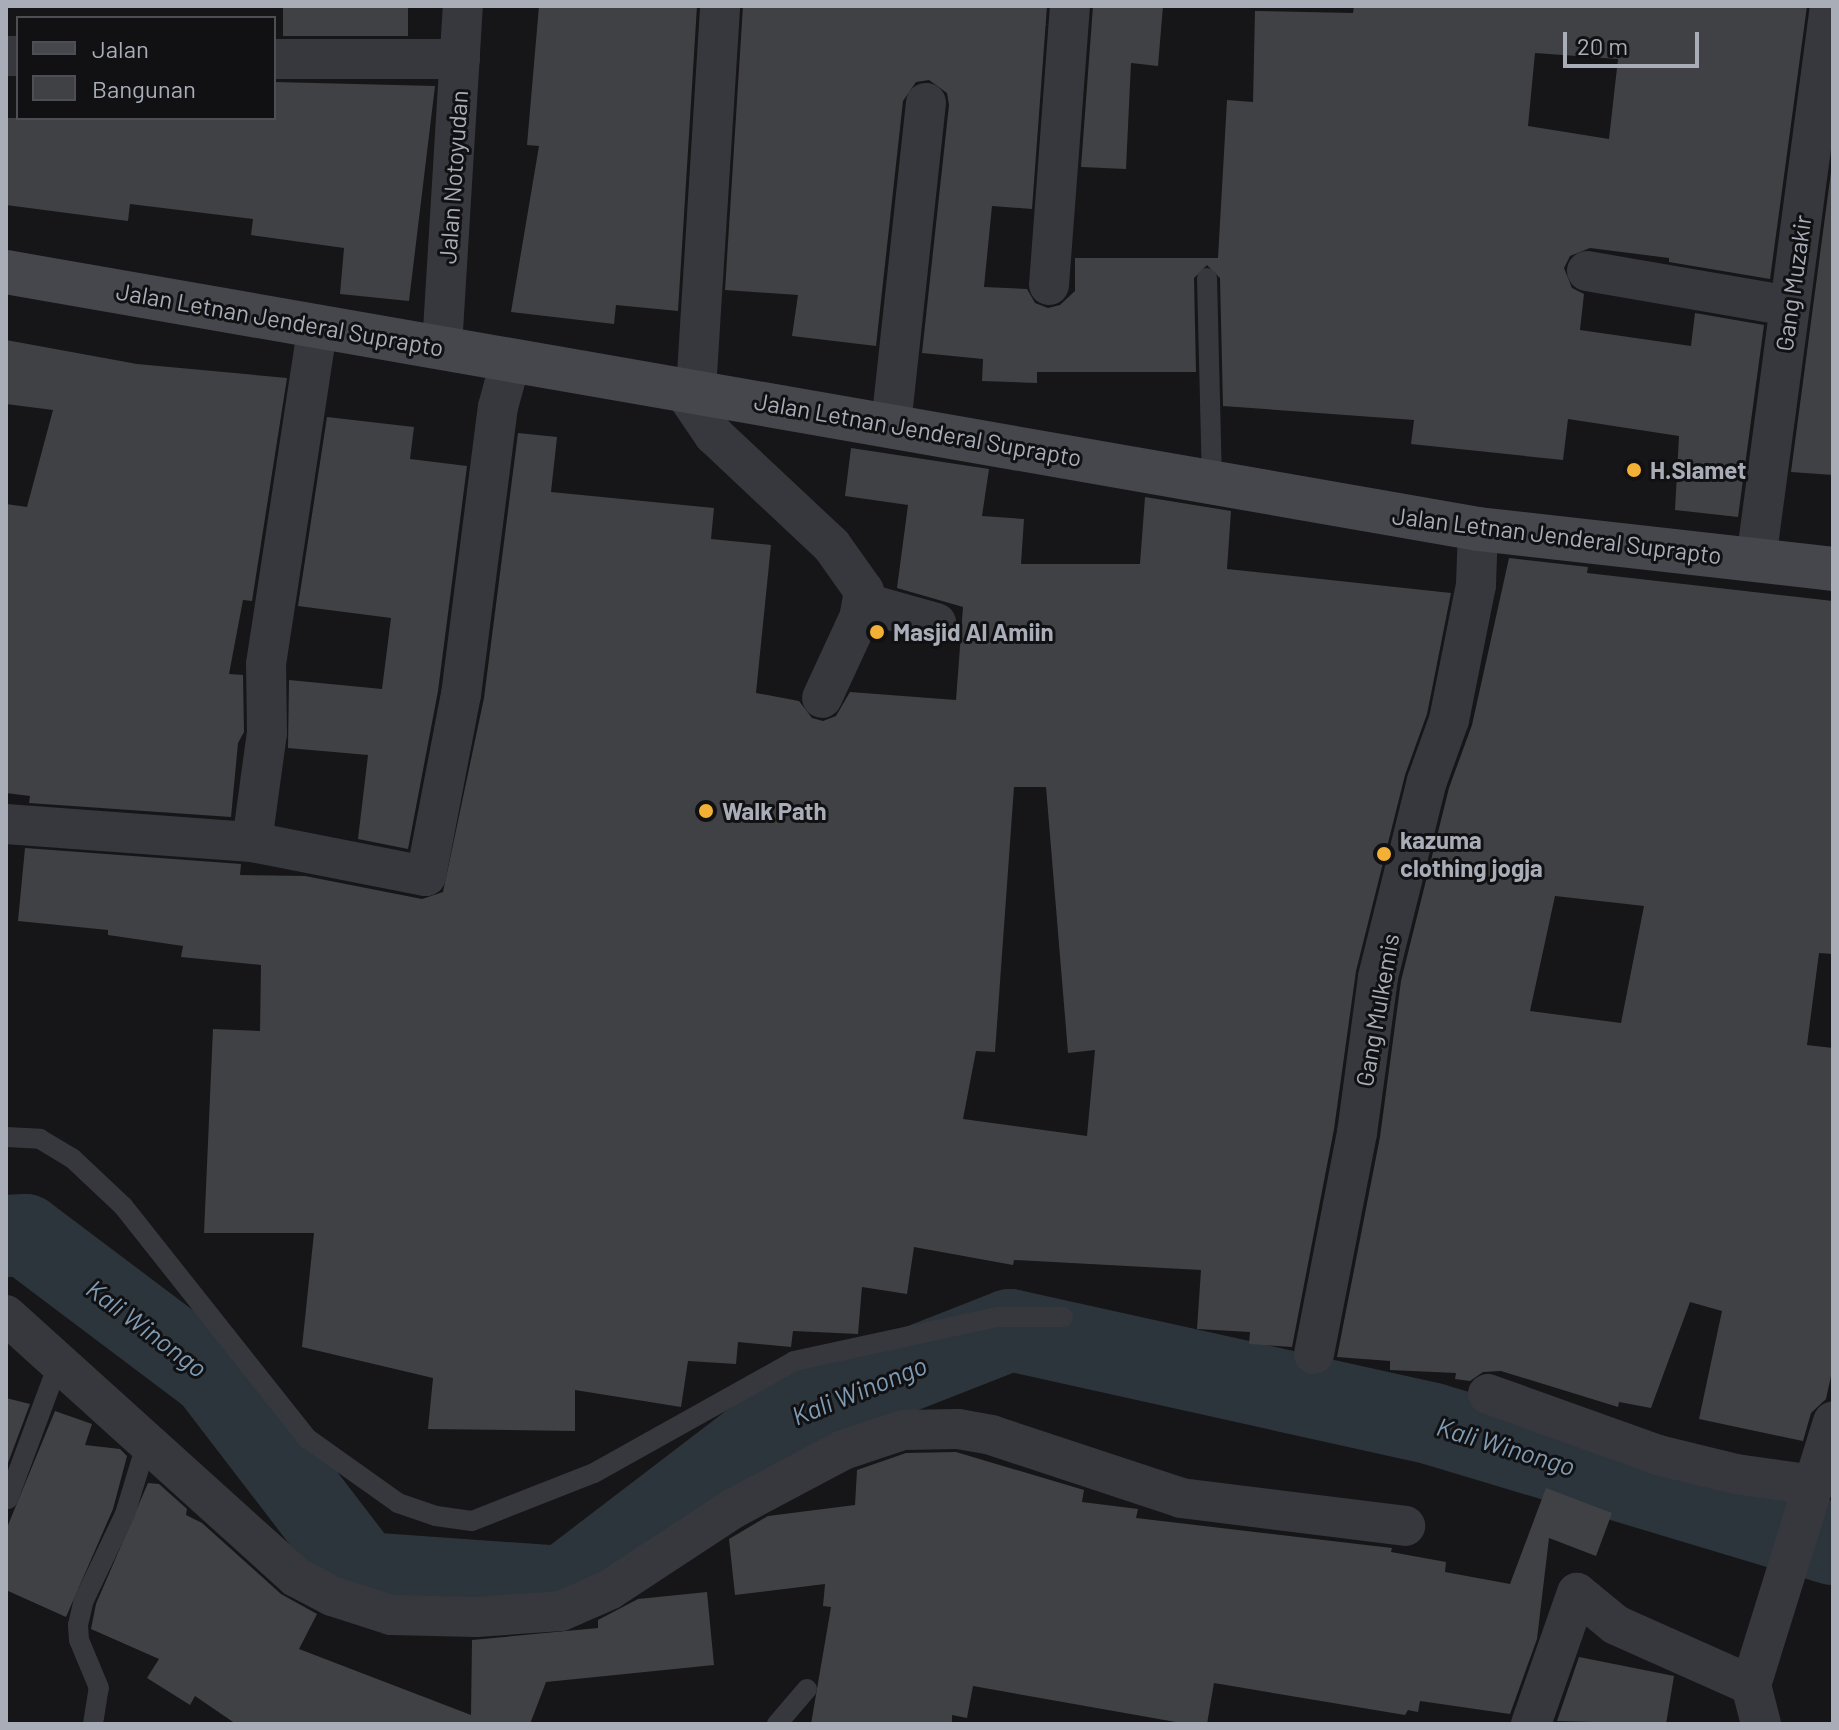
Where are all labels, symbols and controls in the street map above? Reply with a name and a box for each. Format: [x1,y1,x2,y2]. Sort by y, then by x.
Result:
legend [16,16,276,120]
scale bar [1567,16,1703,66]
text: 20 m [1577,31,1628,60]
text: Jalan [92,34,149,63]
text: Bangunan [92,74,196,103]
street label: Jalan Notoyudan [433,89,473,265]
street label: Gang Muzakir [1769,213,1817,353]
street label: Jalan Letnan Jenderal Suprapto [114,276,446,362]
street label: Jalan Letnan Jenderal Suprapto [752,386,1084,472]
place label: H.Slamet [1650,456,1746,484]
marker: H.Slamet [1625,461,1643,479]
street label: Jalan Letnan Jenderal Suprapto [1391,500,1723,570]
place label: Masjid Al Amiin [893,618,1054,646]
marker: Masjid Al Amiin [868,623,886,641]
place label: Walk Path [722,797,827,825]
marker: Walk Path [697,802,715,820]
place label: kazuma clothing jogja [1400,826,1543,882]
marker: kazuma clothing jogja [1375,845,1393,863]
street label: Gang Mulkemis [1349,931,1405,1089]
water label: Kali Winongo [81,1273,213,1383]
water label: Kali Winongo [787,1349,931,1431]
water label: Kali Winongo [1433,1410,1579,1482]

